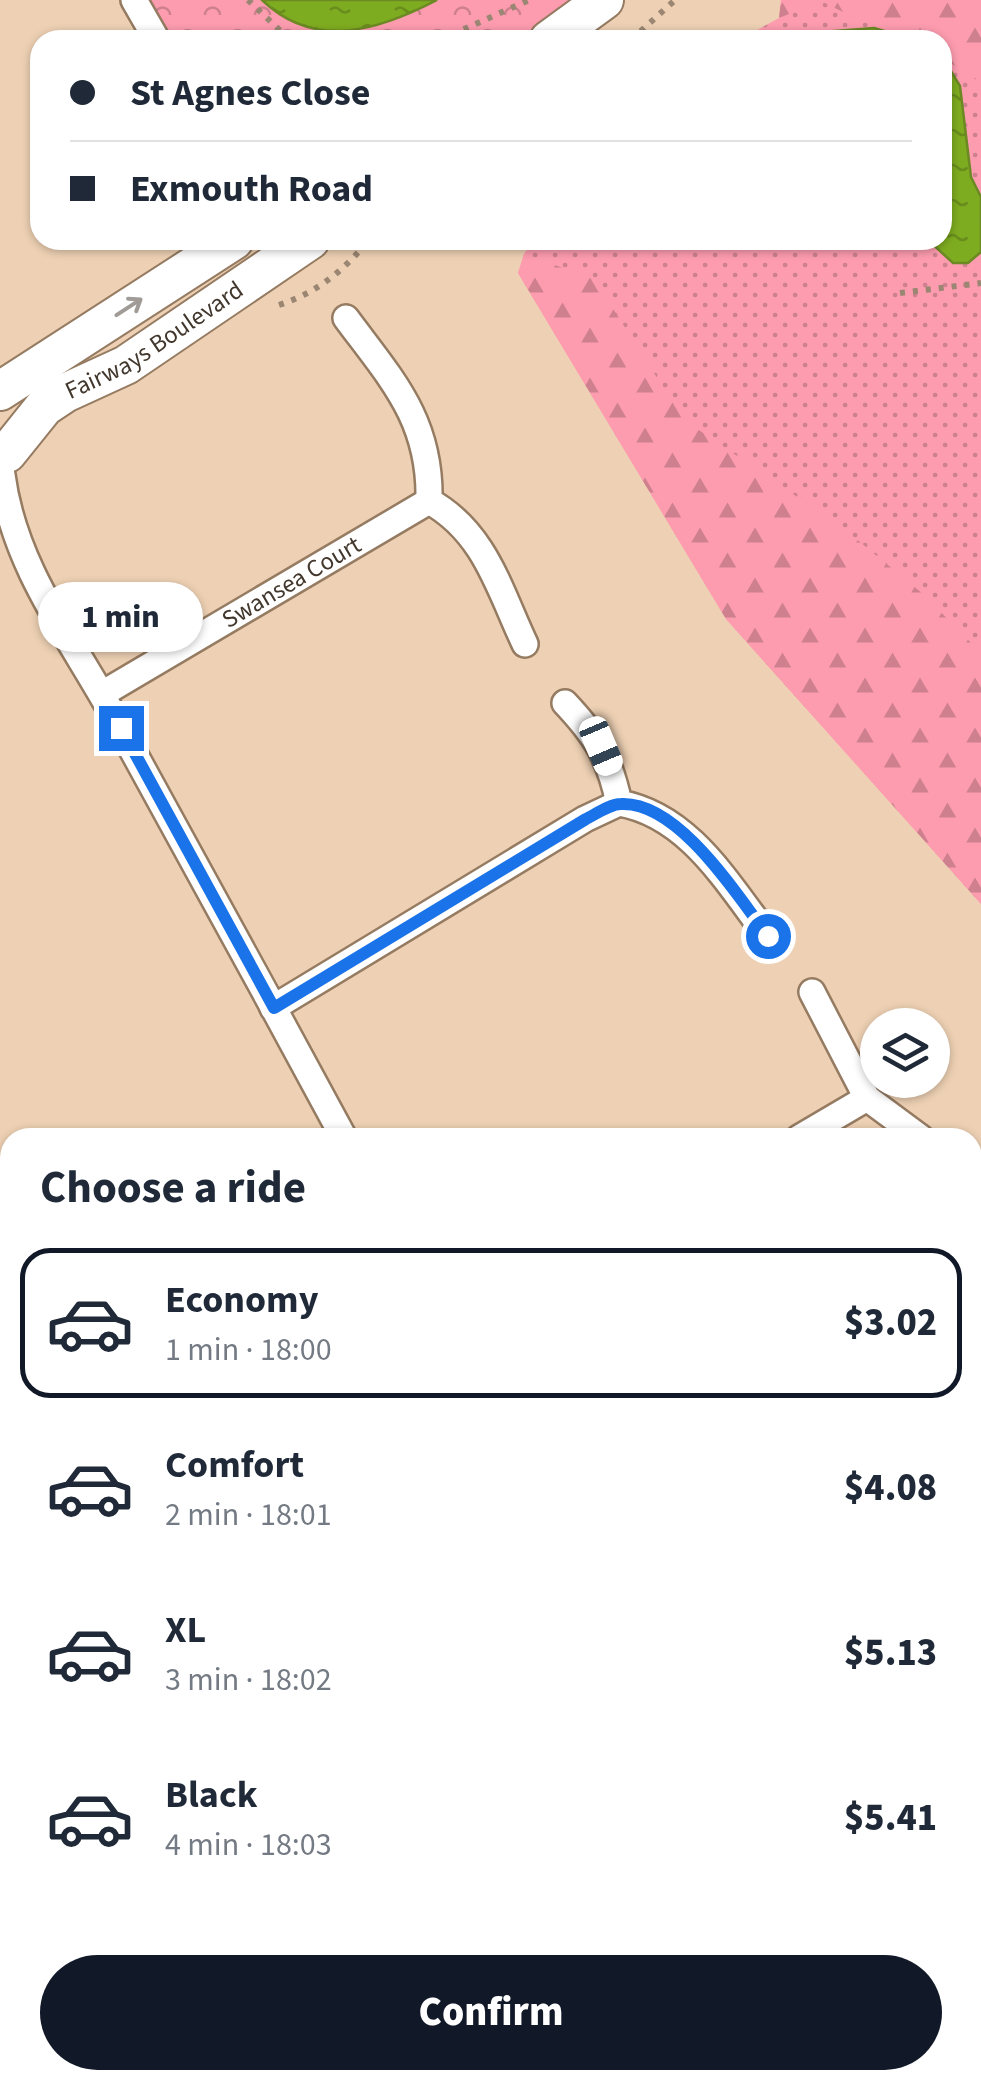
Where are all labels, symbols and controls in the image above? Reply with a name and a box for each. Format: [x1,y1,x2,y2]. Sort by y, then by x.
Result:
text: St Agnes Close [130,66,371,120]
text: Exmouth Road [130,162,373,216]
street label: Fairways Boulevard [59,272,251,409]
one-way arrow [114,297,142,317]
street label: Swansea Court [215,527,368,637]
callout: 1 min [38,583,204,653]
text: 1 min [81,594,160,640]
route end [99,706,144,751]
car [575,713,627,779]
route start [746,914,791,959]
map controls [860,1008,950,1098]
button: layers [860,1008,950,1098]
text: Choose a ride [40,1156,306,1220]
text: Economy [165,1273,318,1327]
icon: car [45,1278,135,1368]
text: $3.02 [844,1296,937,1350]
text: 1 min · 18:00 [165,1327,332,1373]
text: Comfort [165,1438,304,1492]
icon: car [45,1443,135,1533]
text: $4.08 [844,1461,937,1515]
text: 2 min · 18:01 [165,1492,332,1538]
text: XL [165,1603,206,1657]
icon: car [45,1608,135,1698]
text: $5.13 [844,1626,937,1680]
text: 3 min · 18:02 [165,1657,332,1703]
text: Black [165,1768,258,1822]
icon: car [45,1773,135,1863]
text: $5.41 [844,1791,937,1845]
text: 4 min · 18:03 [165,1822,332,1868]
button: Confirm [40,1955,942,2070]

